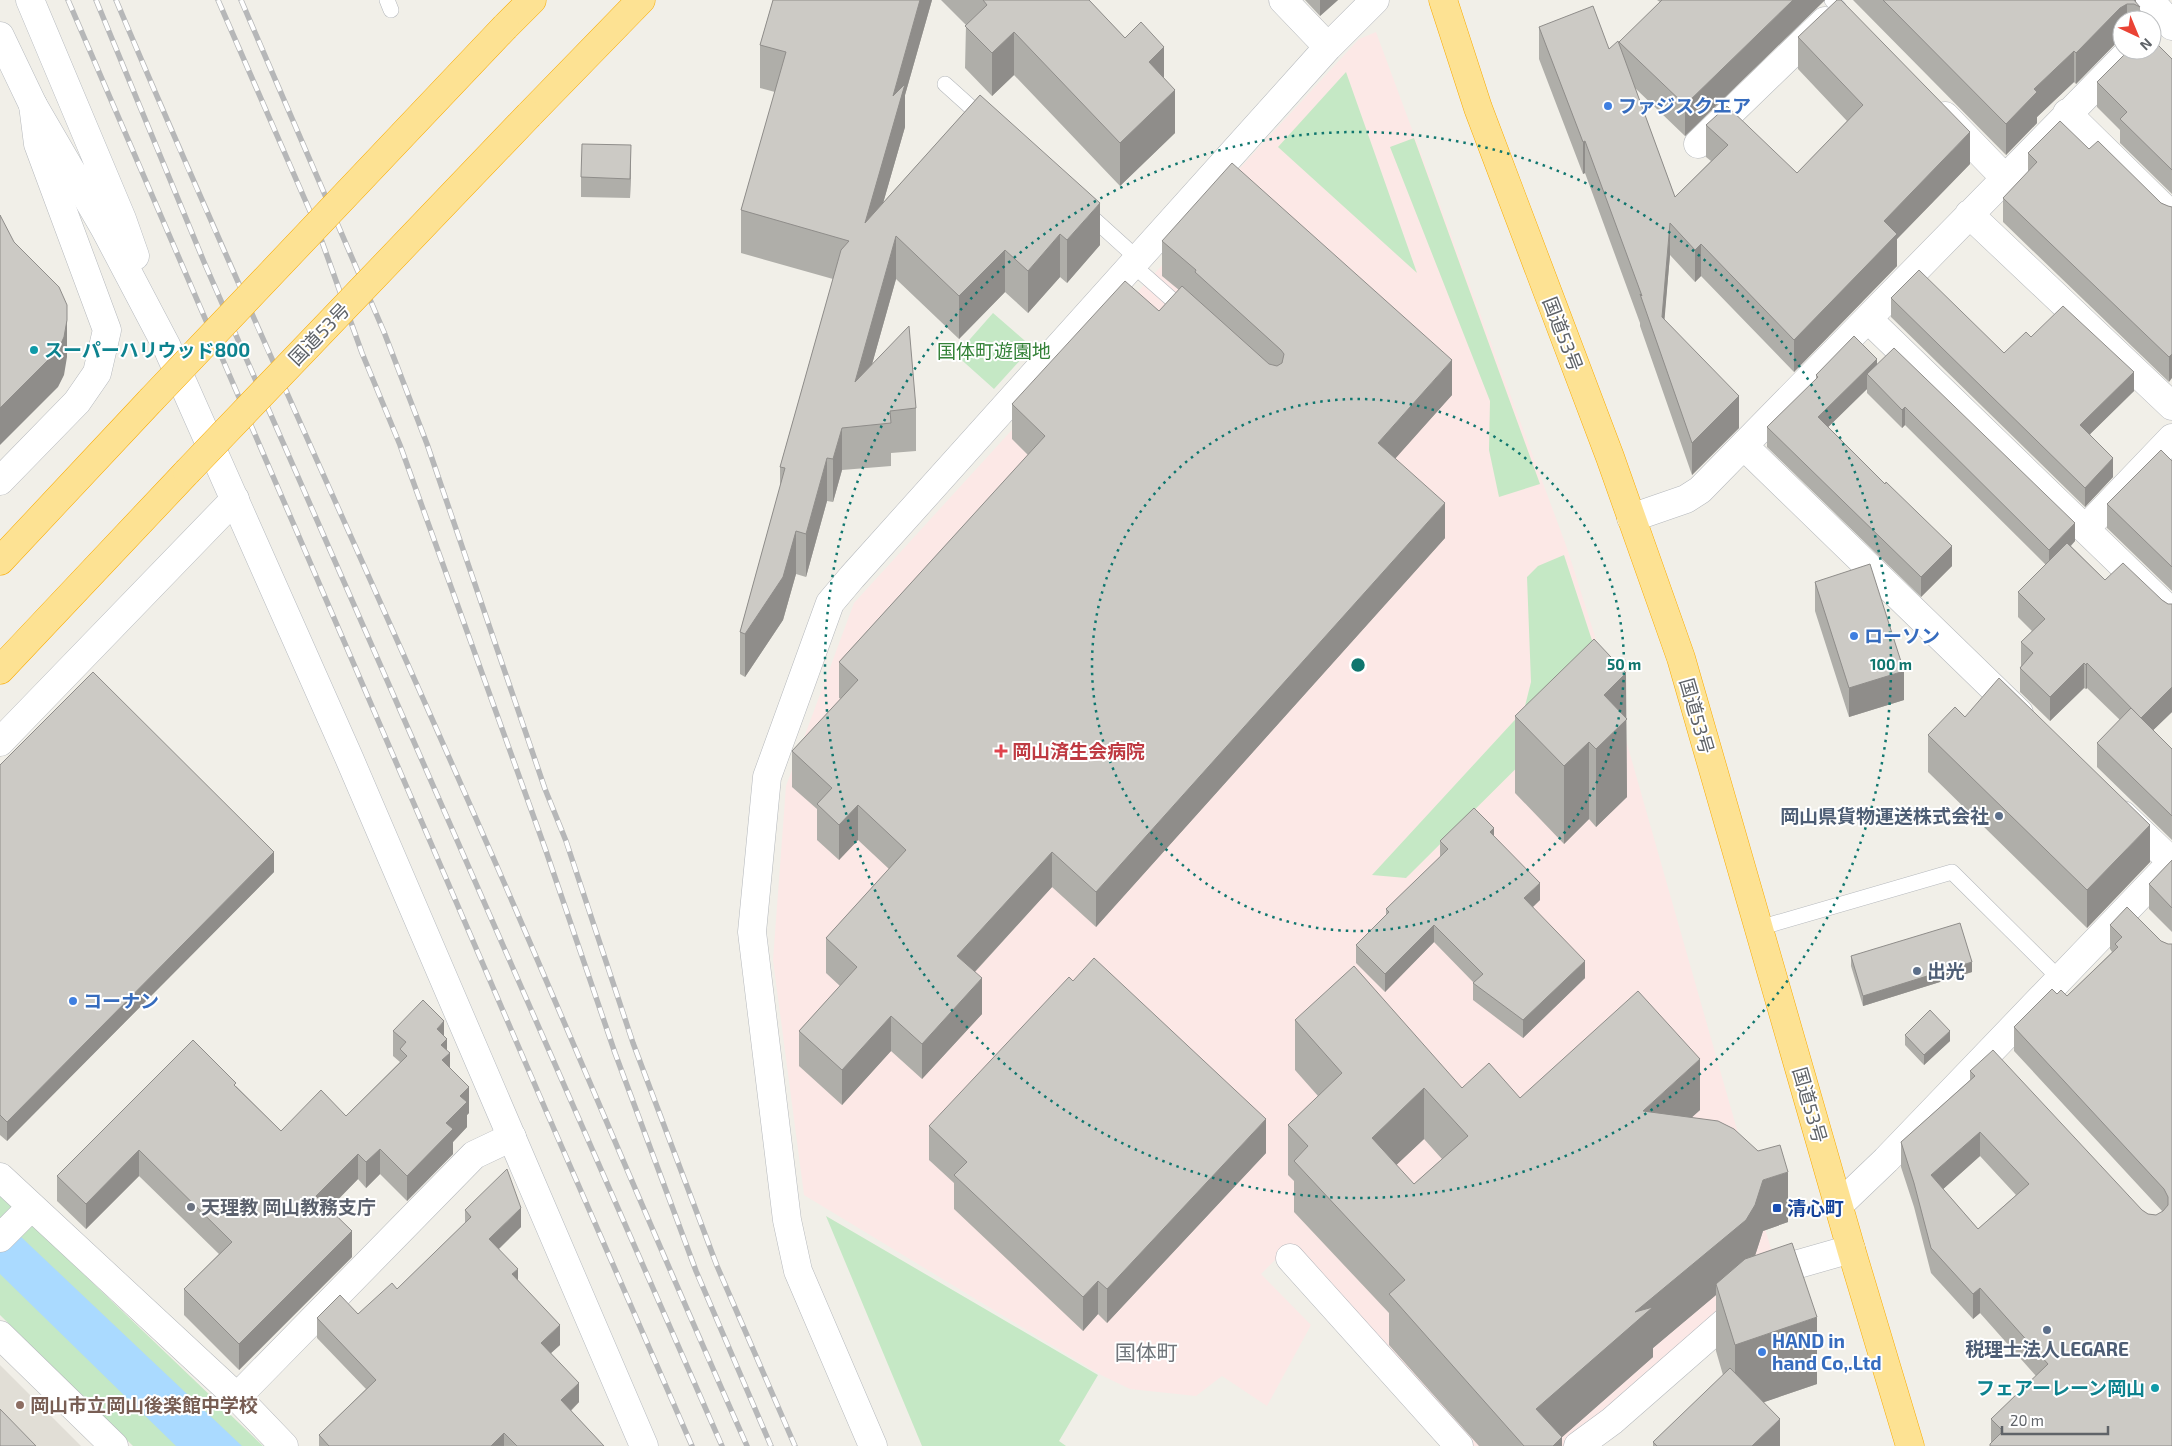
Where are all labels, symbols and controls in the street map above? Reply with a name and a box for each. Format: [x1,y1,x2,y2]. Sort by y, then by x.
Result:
north arrow [2112,10,2162,60]
text: N [2137,35,2156,54]
place label: ファジスクエア [1618,94,1751,117]
marker: ファジスクエア [1602,100,1614,112]
street label: 国道53号 [1539,293,1588,374]
street label: 国道53号 [283,298,354,370]
place label: スーパーハリウッド800 [44,338,250,361]
park label: 国体町遊園地 [937,339,1051,362]
marker: スーパーハリウッド800 [28,344,40,356]
place label: ローソン [1864,624,1940,647]
marker: ローソン [1848,630,1860,642]
text: 50 m [1607,655,1641,673]
text: 100 m [1870,655,1912,673]
centre of rings [1349,656,1367,674]
street label: 国道53号 [1676,675,1719,756]
place label: 岡山済生会病院 [1012,739,1145,762]
marker: 岡山済生会病院 [994,744,1008,758]
place label: 岡山県貨物運送株式会社 [1780,804,1989,827]
marker: 岡山県貨物運送株式会社 [1993,810,2005,822]
place label: 出光 [1927,959,1965,982]
marker: 出光 [1911,965,1923,977]
place label: コーナン [83,989,159,1012]
marker: コーナン [67,995,79,1007]
street label: 国道53号 [1789,1064,1832,1145]
place label: 天理教 岡山教務支庁 [201,1195,376,1218]
place label: 清心町 [1787,1196,1844,1219]
marker: 天理教 岡山教務支庁 [185,1201,197,1213]
marker: 清心町 [1771,1202,1783,1214]
marker: 税理士法人LEGARE [2041,1324,2053,1336]
place label: HAND in hand Co,.Ltd [1772,1329,1882,1374]
place label: 税理士法人LEGARE [1965,1337,2129,1360]
district label: 国体町 [1115,1339,1178,1364]
marker: HAND in hand Co,.Ltd [1756,1346,1768,1358]
place label: フェアーレーン岡山 [1976,1376,2145,1399]
marker: フェアーレーン岡山 [2149,1382,2161,1394]
place label: 岡山市立岡山後楽館中学校 [30,1393,258,1416]
marker: 岡山市立岡山後楽館中学校 [14,1399,26,1411]
scale bar [2002,1404,2108,1436]
text: 20 m [2010,1411,2044,1429]

